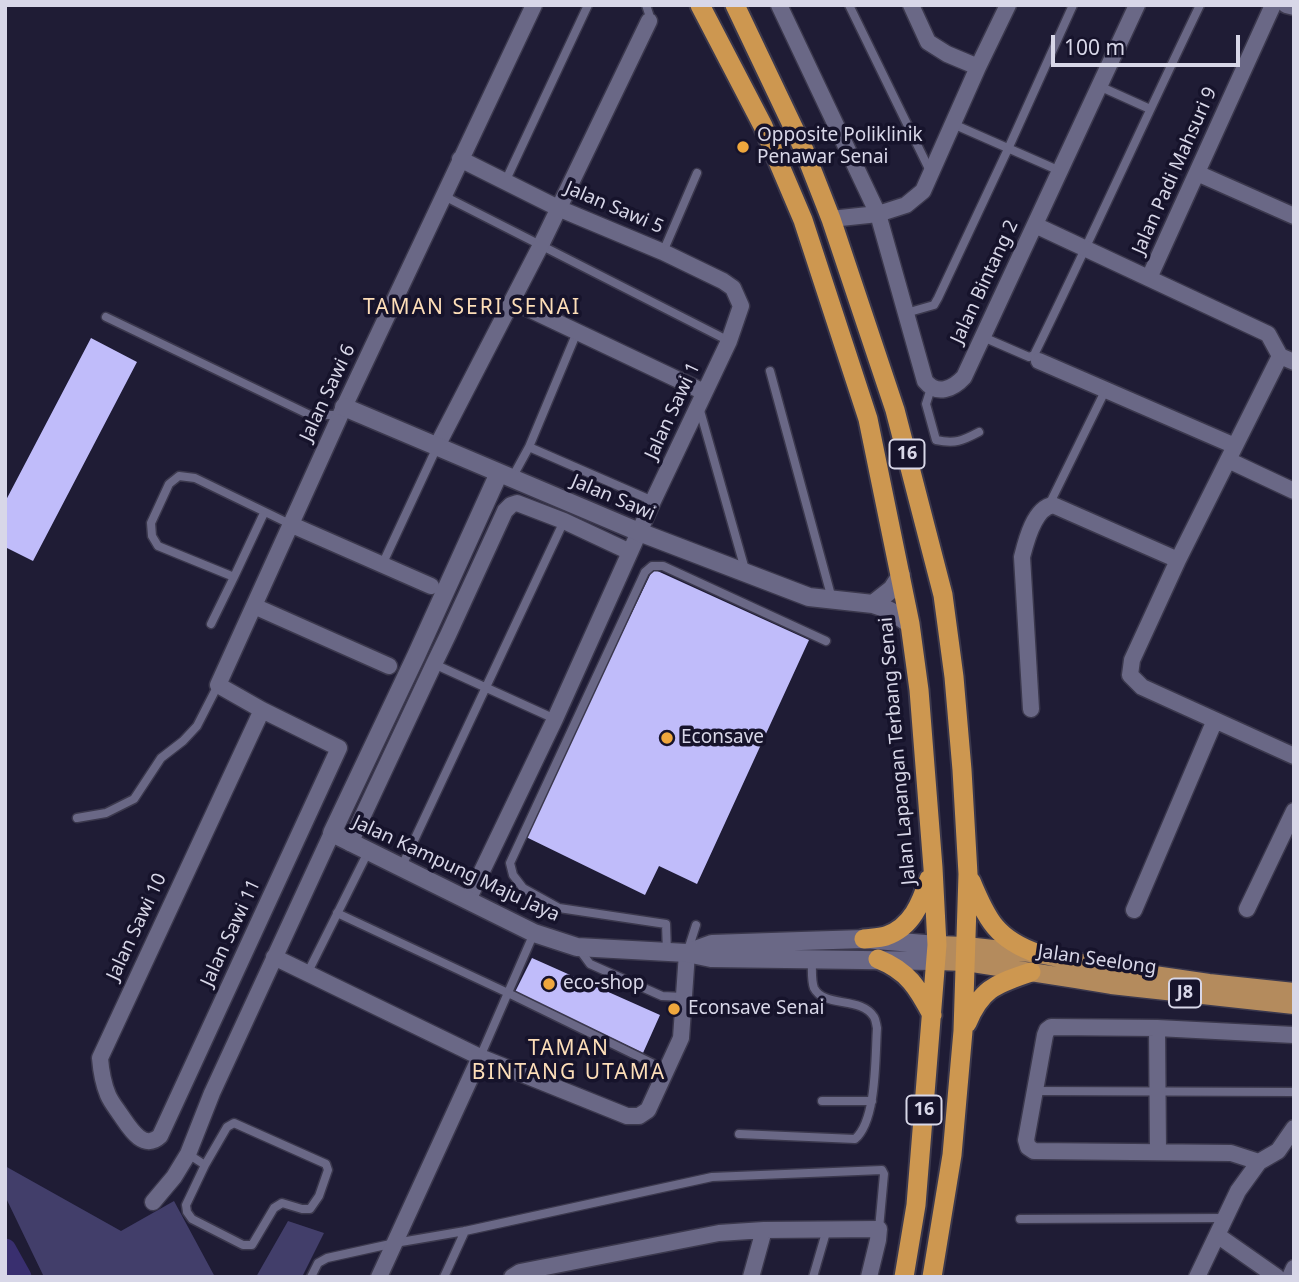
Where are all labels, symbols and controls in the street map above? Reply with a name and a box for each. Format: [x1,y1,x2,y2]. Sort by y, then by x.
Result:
scale bar [1054,21,1243,65]
text: 100 m [1064,33,1125,61]
street label: Jalan Padi Mahsuri 9 [1128,84,1222,258]
place label: Opposite Poliklinik Penawar Senai [757,125,923,169]
marker: Opposite Poliklinik Penawar Senai [735,139,751,155]
street label: Jalan Sawi 5 [561,177,667,239]
street label: Jalan Bintang 2 [946,217,1024,347]
district label: TAMAN SERI SENAI [365,295,579,321]
street label: Jalan Sawi 6 [296,341,360,445]
street label: Jalan Sawi 1 [641,359,705,463]
road number: 16 [890,440,925,468]
street label: Jalan Sawi [568,470,658,526]
street label: Jalan Lapangan Terbang Senai [875,616,921,886]
place label: Econsave [681,727,764,749]
marker: Econsave [659,730,675,746]
street label: Jalan Kampung Maju Jaya [349,811,563,927]
street label: Jalan Sawi 10 [102,870,172,984]
street label: Jalan Sawi 11 [196,876,266,990]
street label: Jalan Seelong [1036,940,1158,980]
place label: eco-shop [563,973,644,995]
marker: eco-shop [541,976,557,992]
road number: J8 [1169,978,1201,1008]
place label: Econsave Senai [688,998,824,1020]
marker: Econsave Senai [666,1001,682,1017]
district label: TAMAN BINTANG UTAMA [473,1036,665,1086]
road number: 16 [906,1096,942,1125]

